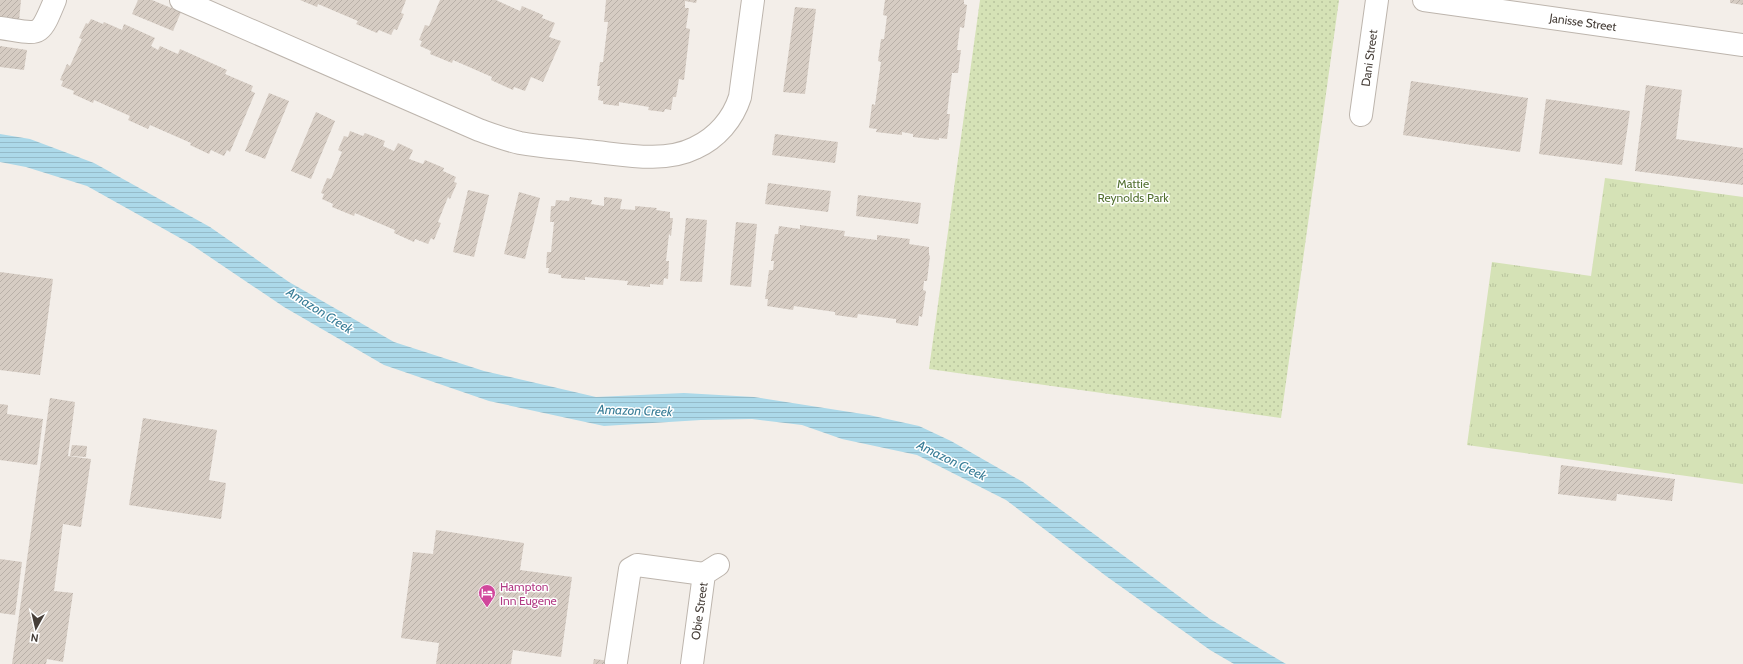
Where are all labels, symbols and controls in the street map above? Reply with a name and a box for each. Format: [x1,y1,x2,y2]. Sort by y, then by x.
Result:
street label: Janisse Street [1548,10,1618,34]
street label: Dani Street [1358,29,1380,87]
park label: Mattie Reynolds Park [1097,176,1169,205]
water label: Amazon Creek [283,283,356,337]
water label: Amazon Creek [596,401,673,419]
water label: Amazon Creek [914,436,990,484]
place label: Hampton Inn Eugene [500,579,557,608]
street label: Obie Street [688,581,710,641]
hotel icon: Hampton Inn Eugene [477,583,497,608]
north arrow [16,608,56,648]
text: N [30,630,39,645]

